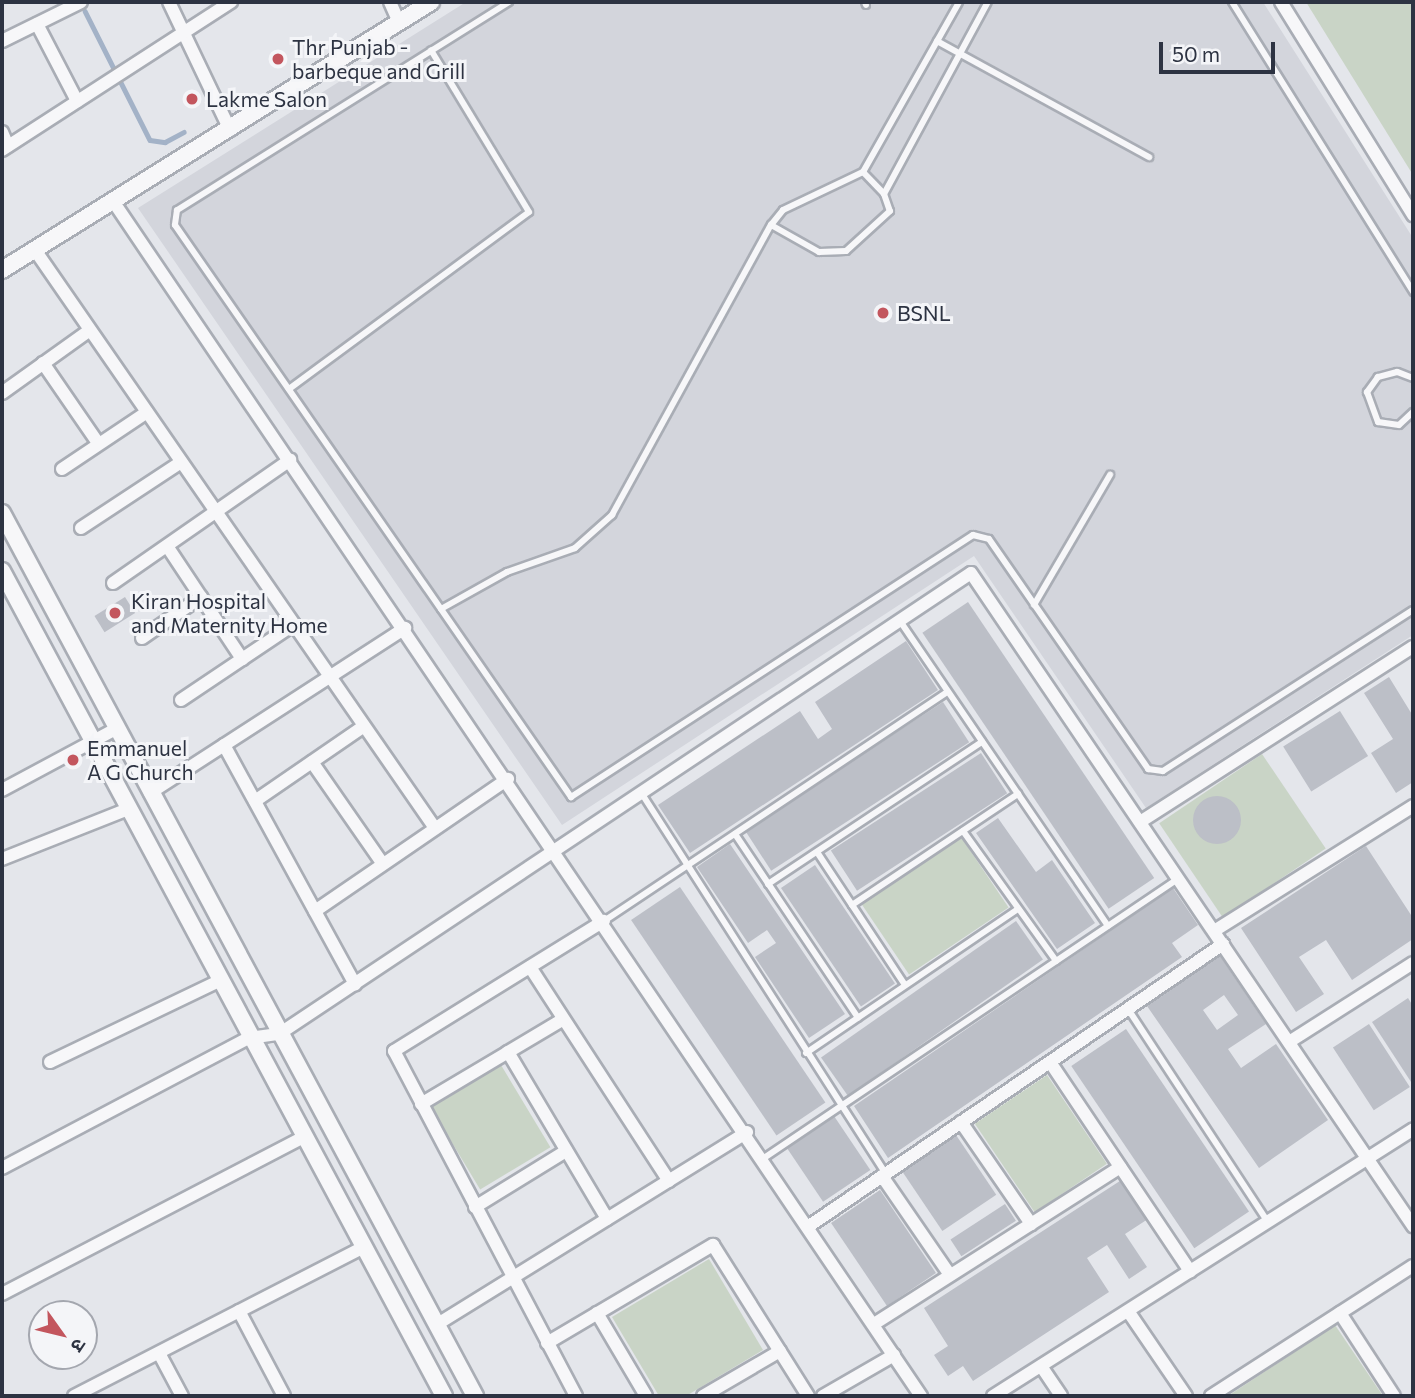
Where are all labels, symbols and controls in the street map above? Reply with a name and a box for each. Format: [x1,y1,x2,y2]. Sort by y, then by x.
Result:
scale bar [1163,28,1278,72]
place label: Thr Punjab - barbeque and Grill [292,34,465,84]
text: 50 m [1172,41,1220,66]
marker: Thr Punjab - barbeque and Grill [270,51,286,67]
place label: Lakme Salon [206,86,327,112]
marker: Lakme Salon [184,91,200,107]
place label: BSNL [897,300,951,326]
marker: BSNL [875,305,891,321]
place label: Kiran Hospital and Maternity Home [131,588,328,638]
marker: Kiran Hospital and Maternity Home [105,603,125,623]
place label: Emmanuel A G Church [87,735,194,785]
marker: Emmanuel A G Church [65,752,81,768]
north arrow [28,1300,98,1370]
text: उ [67,1335,92,1357]

